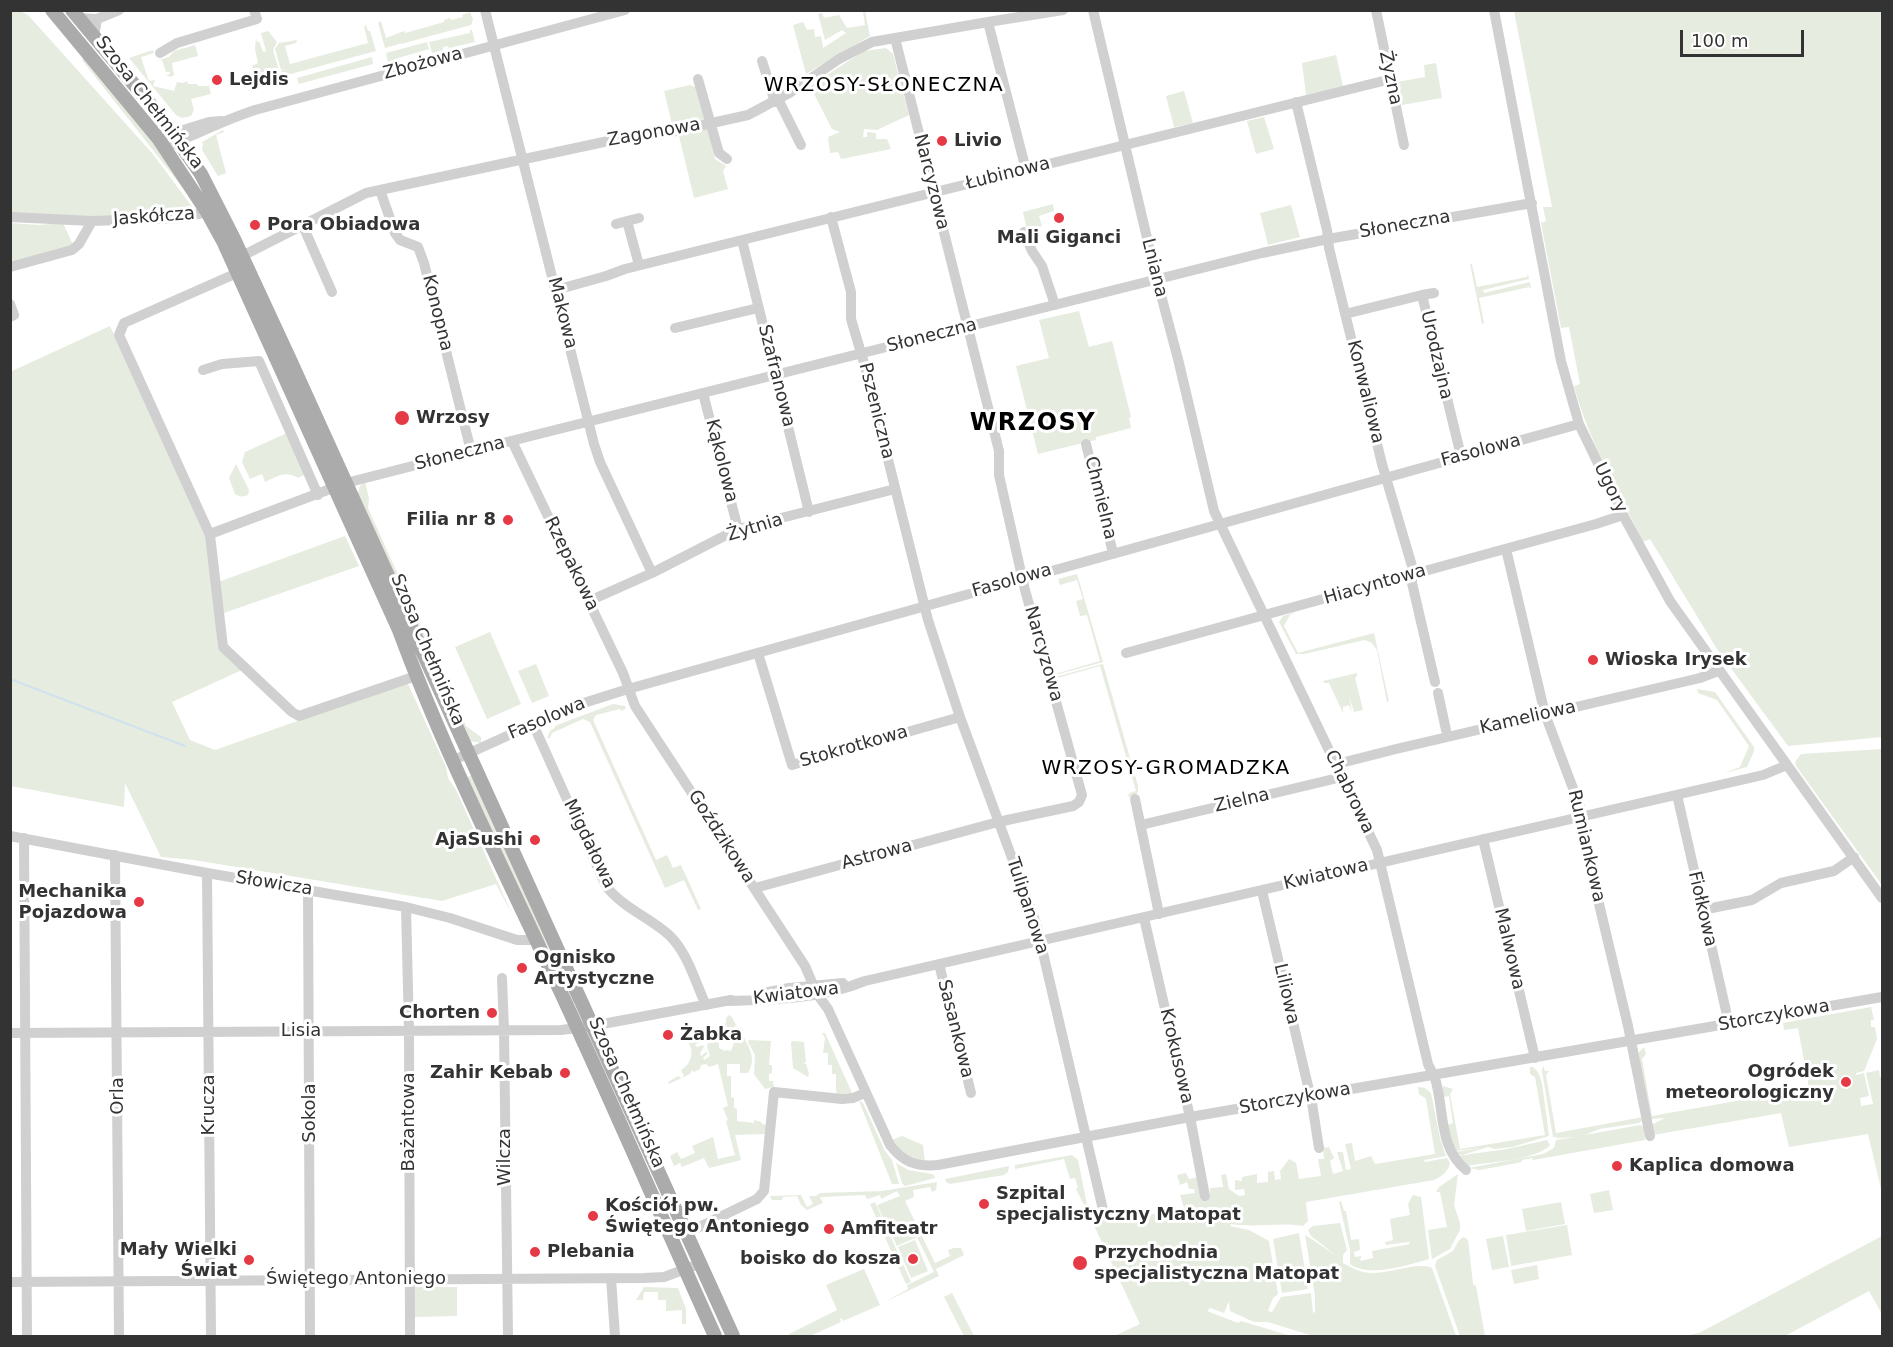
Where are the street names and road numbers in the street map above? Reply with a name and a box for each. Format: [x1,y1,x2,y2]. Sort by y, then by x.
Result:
street label: Szosa Chełmińska [90,32,208,174]
street label: Zbożowa [381,43,465,85]
street label: Żyzna [1374,49,1406,107]
street label: Zagonowa [606,114,702,152]
street label: Narcyzowa [909,132,953,232]
street label: Łubinowa [964,153,1052,195]
street label: Jaskółcza [112,203,196,231]
street label: Słoneczna [1358,206,1452,244]
street label: Lniana [1136,236,1172,300]
street label: Konopna [417,272,457,354]
street label: Makowa [543,275,581,351]
street label: Urodzajna [1415,308,1457,402]
street label: Słoneczna [885,314,979,358]
street label: Szafranowa [753,323,799,429]
street label: Konwaliowa [1342,338,1388,446]
street label: Pszeniczna [854,361,898,461]
street label: Kąkolowa [700,417,742,505]
street label: Fasolowa [1439,430,1523,472]
street label: Słoneczna [413,432,507,476]
street label: Chmielna [1079,454,1121,542]
street label: Ugory [1589,459,1631,517]
street label: Żytnia [724,509,786,547]
street label: Rzepakowa [539,513,603,615]
street label: Fasolowa [970,559,1054,603]
street label: Hiacyntowa [1321,560,1429,610]
street label: Szosa Chełmińska [385,571,469,729]
street label: Narcyzowa [1019,604,1067,704]
street label: Fasolowa [505,693,589,745]
street label: Kameliowa [1478,696,1578,740]
street label: Stokrotkowa [797,721,911,773]
street label: Chabrowa [1320,747,1378,837]
street label: Zielna [1212,784,1272,818]
street label: Goździkowa [683,786,759,888]
street label: Rumiankowa [1563,788,1609,904]
street label: Migdałowa [558,796,620,892]
street label: Astrowa [839,835,915,875]
street label: Tulipanowa [1001,855,1053,957]
street label: Kwiatowa [1281,855,1371,895]
street label: Słowicza [234,867,314,901]
street label: Fiołkowa [1683,869,1721,949]
street label: Malwowa [1489,906,1529,992]
street label: Liliowa [1269,961,1303,1027]
street label: Sasankowa [932,977,978,1081]
street label: Kwiatowa [752,978,840,1010]
street label: Storczykowa [1716,996,1832,1036]
street label: Krokusowa [1155,1006,1197,1106]
street label: Szosa Chełmińska [583,1014,669,1172]
street label: Lisia [281,1020,321,1042]
street label: Bażantowa [398,1072,420,1172]
street label: Krucza [198,1075,220,1135]
street label: Orla [107,1077,129,1115]
street label: Storczykowa [1237,1079,1353,1119]
street label: Sokola [299,1083,321,1143]
street label: Wilcza [494,1128,516,1186]
street label: Świętego Antoniego [266,1268,446,1290]

